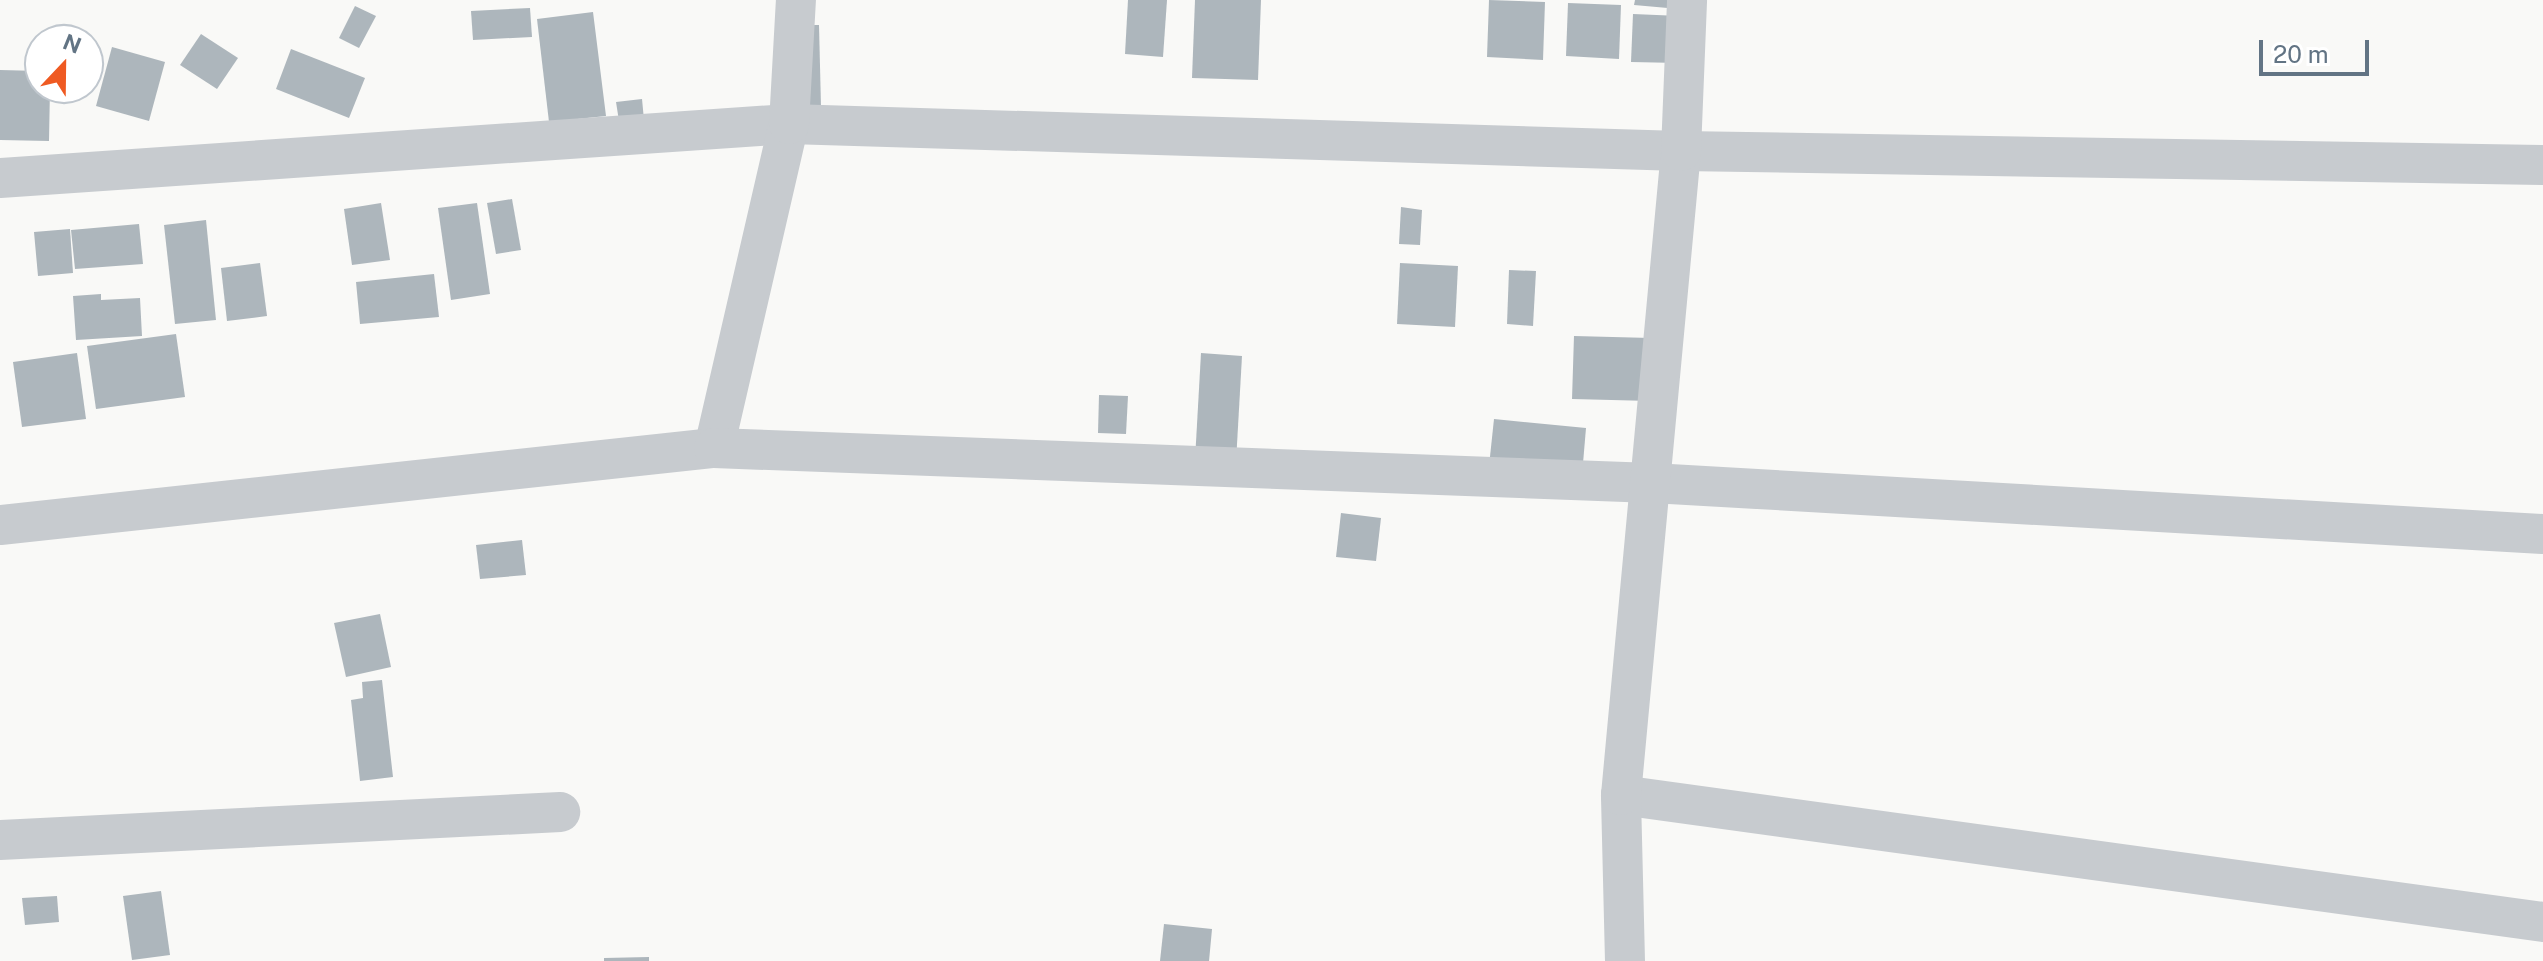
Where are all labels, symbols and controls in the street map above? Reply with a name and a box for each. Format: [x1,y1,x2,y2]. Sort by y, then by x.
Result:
north arrow [24,24,104,104]
scale bar [2263,24,2373,74]
text: N [59,28,85,59]
text: 20 m [2273,40,2329,68]

